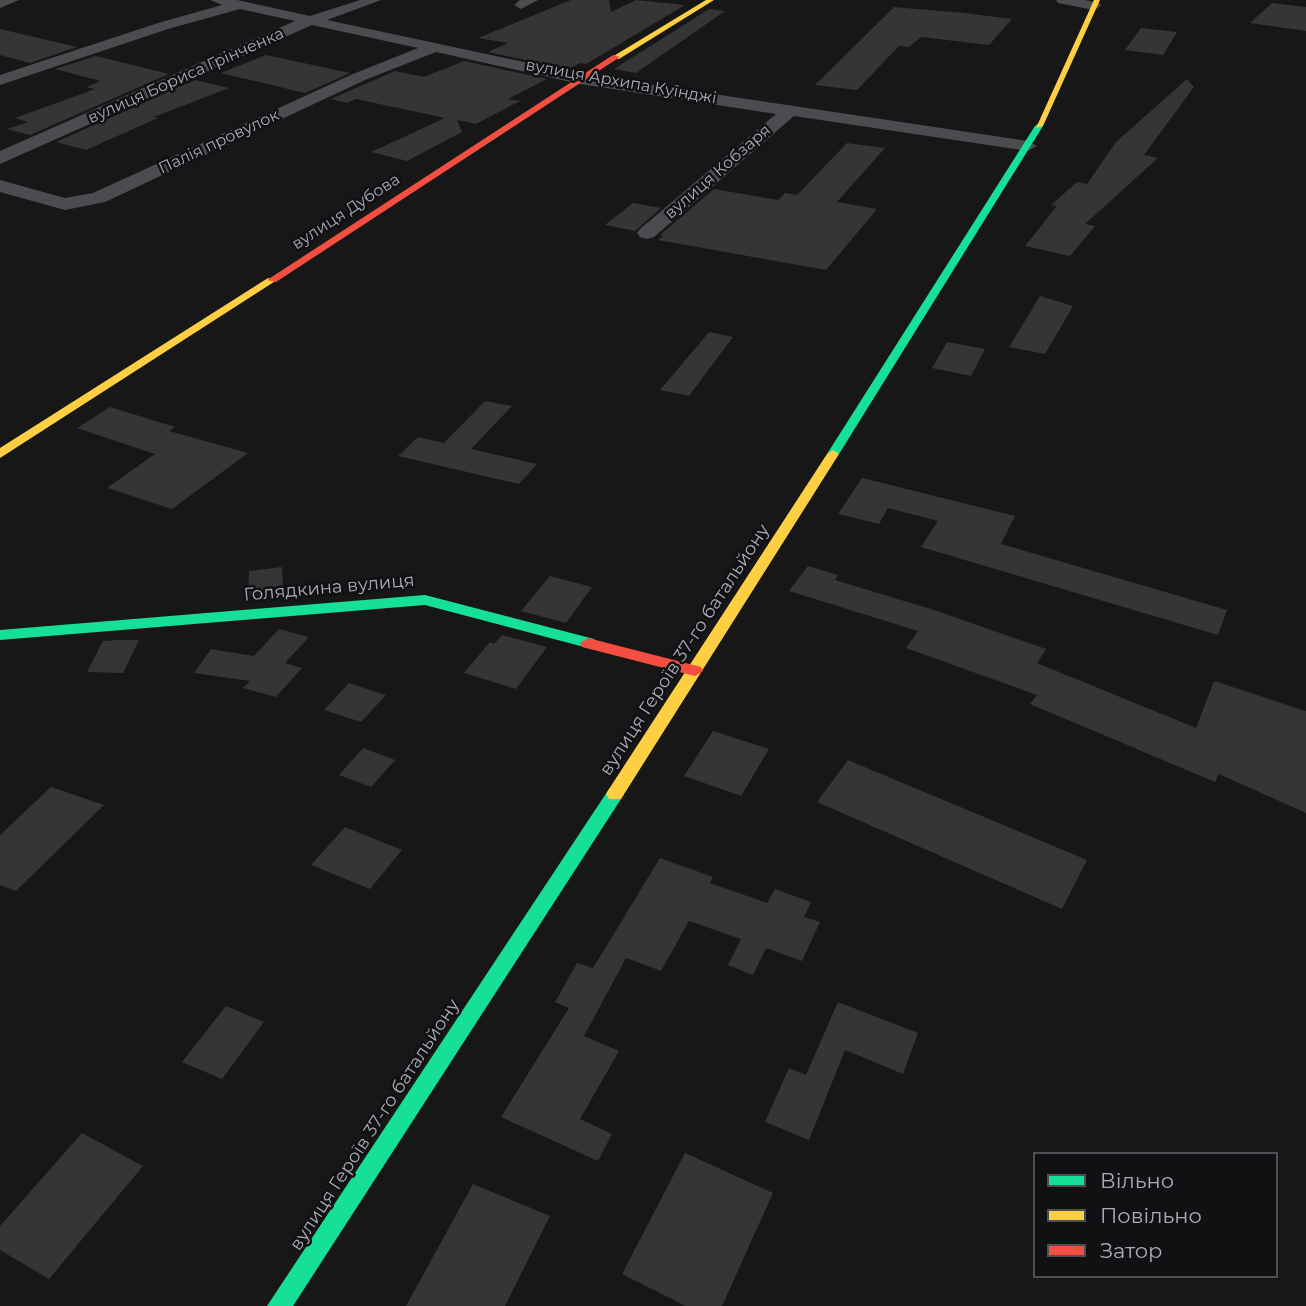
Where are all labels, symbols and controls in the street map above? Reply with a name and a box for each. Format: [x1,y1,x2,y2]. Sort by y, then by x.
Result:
street label: вулиця Бориса Грінченка [85,24,287,128]
street label: вулиця Архипа Куїнджі [524,56,718,108]
street label: Палія провулок [156,106,282,178]
street label: вулиця Кобзаря [661,121,775,223]
street label: вулиця Дубова [288,170,404,254]
street label: вулиця Героїв 37-го батальйону [595,520,775,780]
street label: Голядкина вулиця [243,570,415,606]
street label: вулиця Героїв 37-го батальйону [285,995,465,1255]
legend [1033,1152,1278,1278]
text: Вільно [1100,1168,1174,1193]
text: Повільно [1100,1203,1202,1228]
text: Затор [1100,1238,1162,1263]

